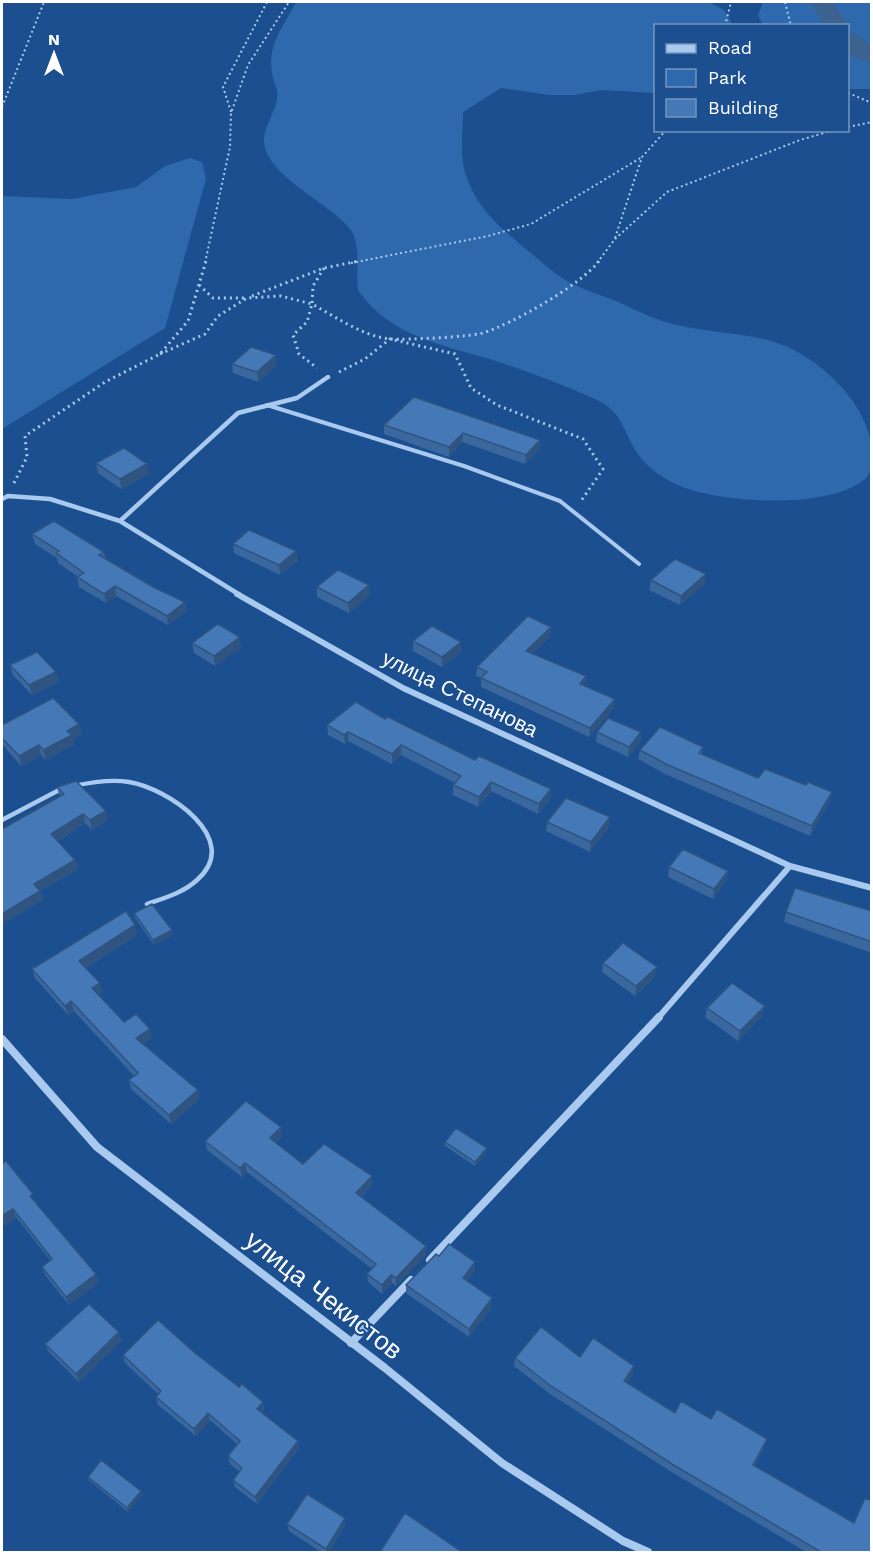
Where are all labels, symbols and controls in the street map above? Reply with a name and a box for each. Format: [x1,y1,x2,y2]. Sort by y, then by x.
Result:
north arrow [24,24,84,84]
legend [654,24,849,132]
text: N [48,30,60,49]
text: Road [708,37,752,58]
text: Park [708,67,747,88]
text: Building [708,97,778,118]
street label: улица Степанова [378,645,542,742]
street label: улица Чекистов [240,1224,408,1366]

